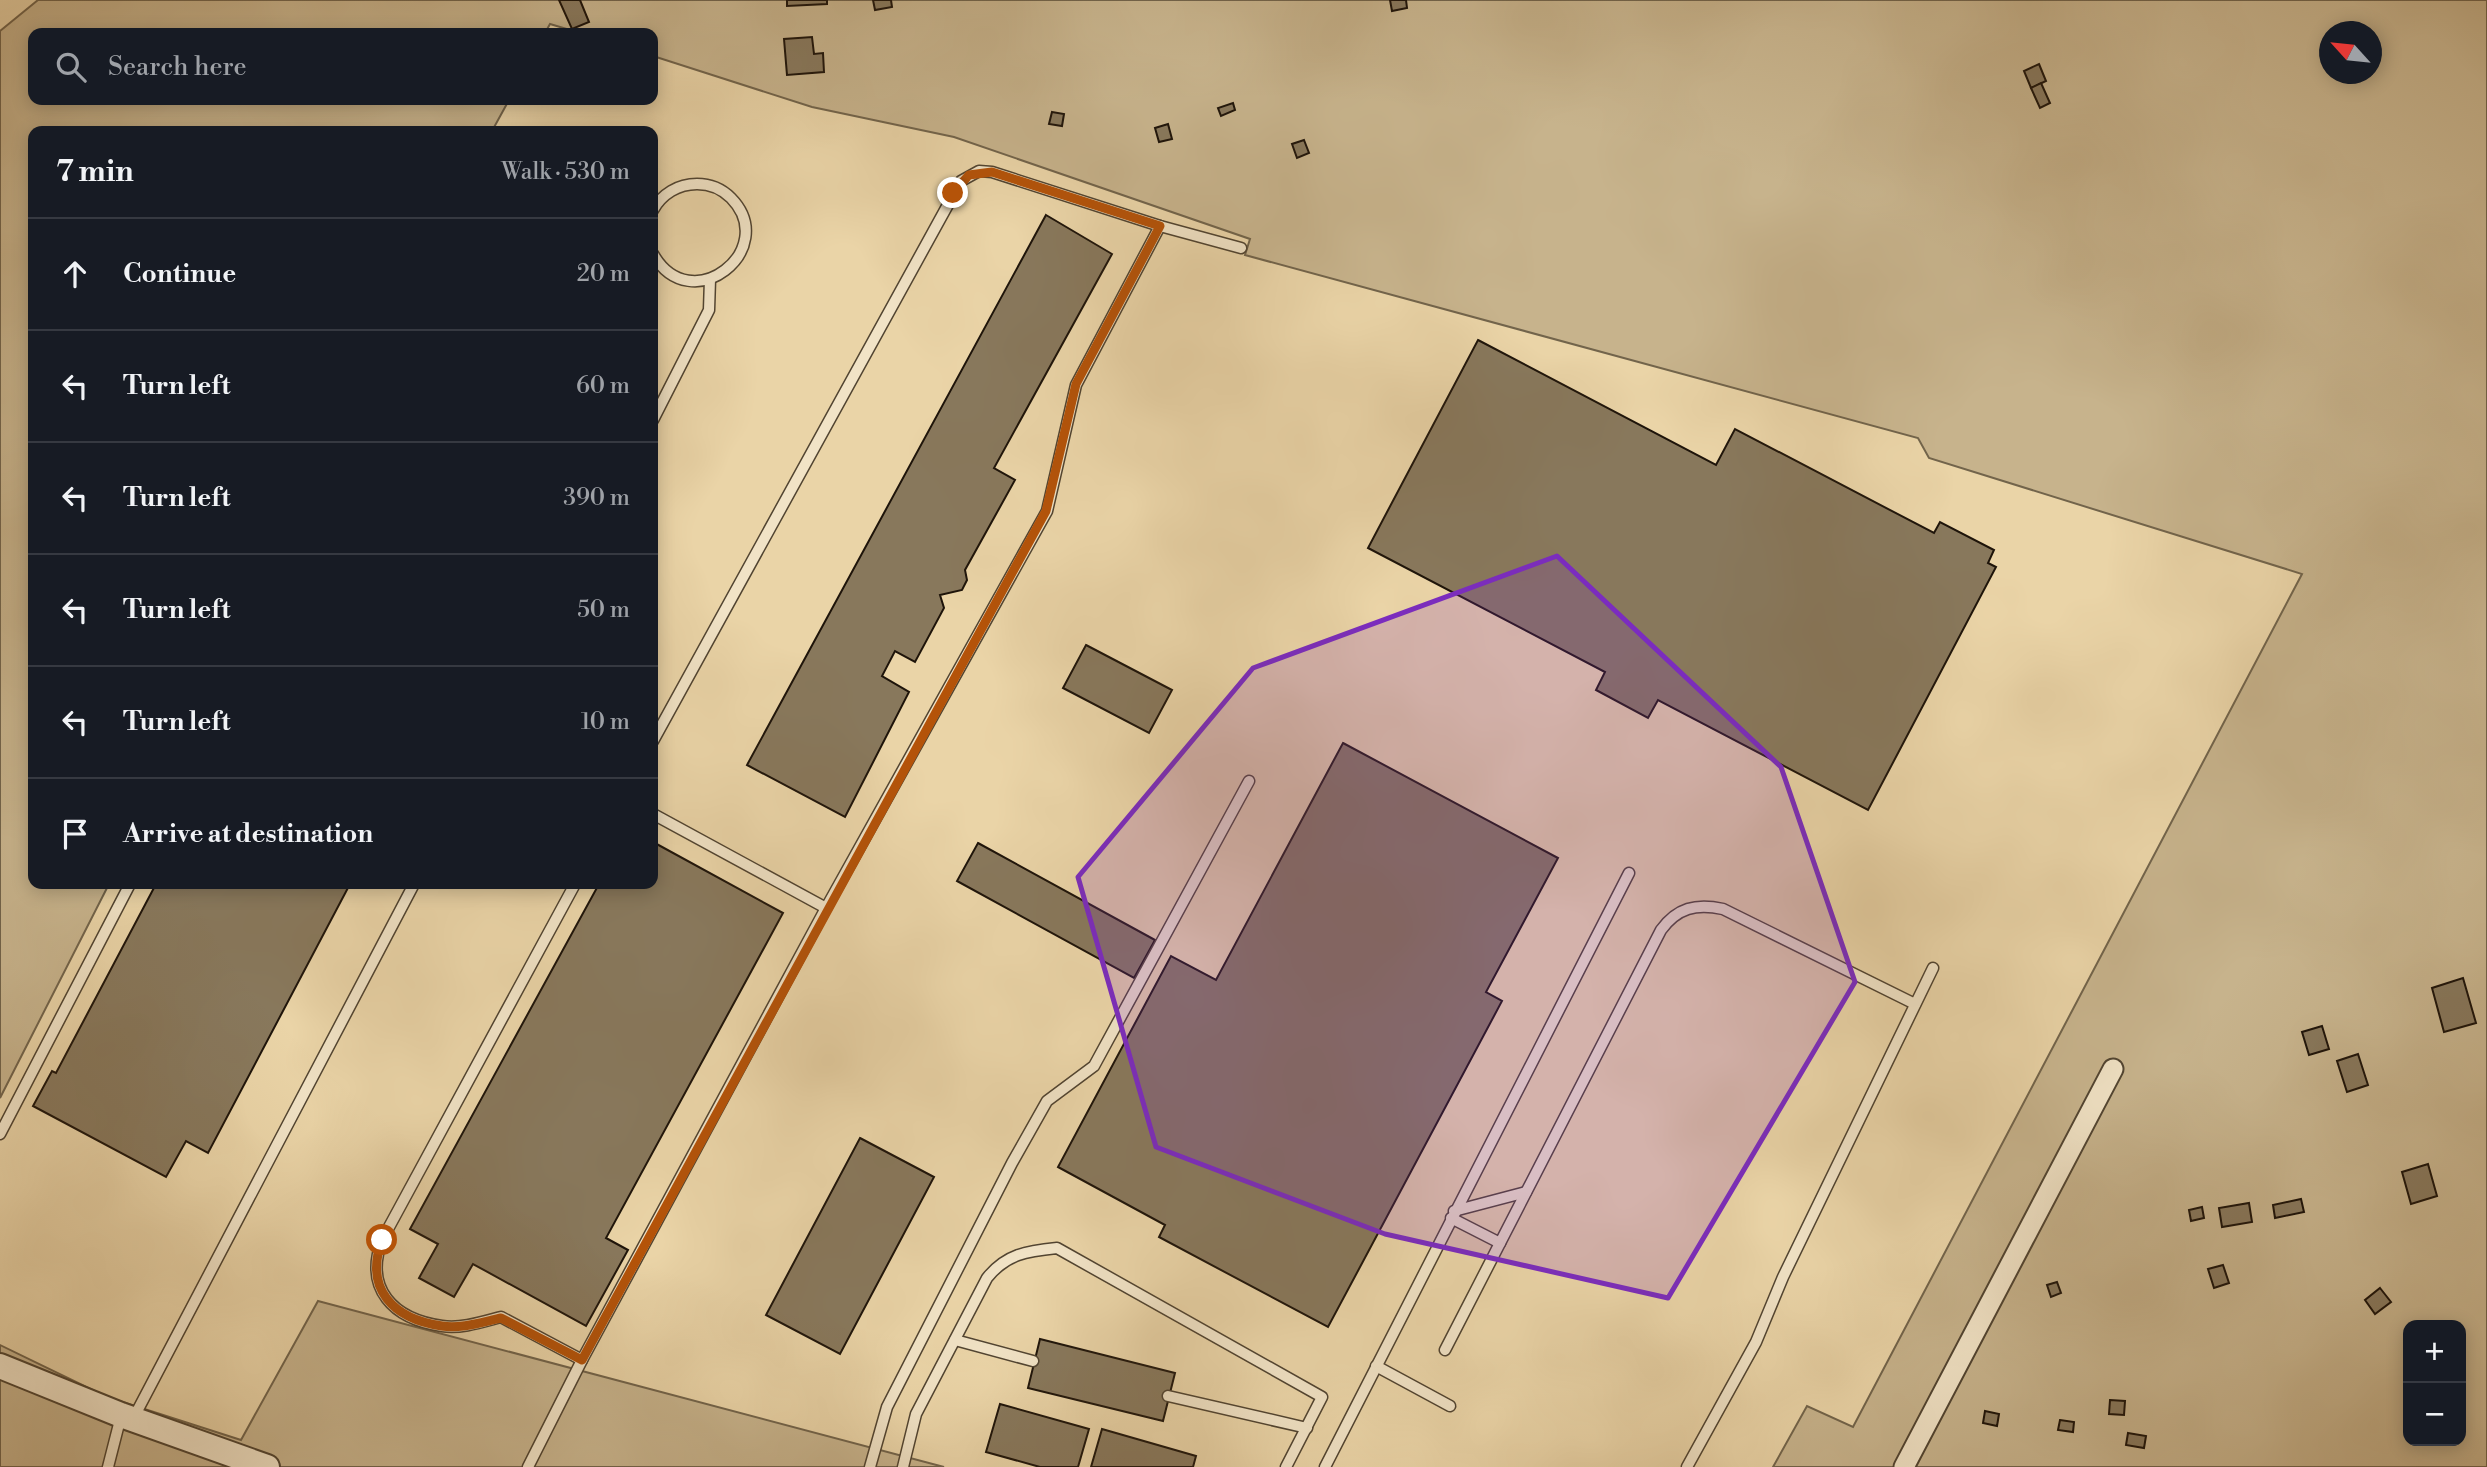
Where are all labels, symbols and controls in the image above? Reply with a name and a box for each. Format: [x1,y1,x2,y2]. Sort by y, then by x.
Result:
north arrow [2319,21,2382,84]
search box [28,28,658,105]
icon: search [52,48,90,86]
text: Search here [108,51,247,83]
text: 7 min [56,153,134,191]
text: Walk · 530 m [501,158,630,186]
route end [937,177,968,208]
icon: ahead [56,255,94,293]
text: Continue [123,258,236,290]
text: 20 m [577,260,630,288]
icon: left [56,367,94,405]
text: Turn left [123,370,231,402]
text: 60 m [576,372,630,400]
icon: left [56,479,94,517]
text: Turn left [123,482,231,514]
text: 390 m [563,484,630,512]
icon: left [56,591,94,629]
text: Turn left [123,594,231,626]
text: 50 m [577,596,630,624]
icon: left [56,703,94,741]
text: Turn left [123,706,231,738]
text: 10 m [581,708,630,736]
icon: arrive [56,815,94,853]
text: Arrive at destination [123,818,373,850]
route start [366,1224,397,1255]
map controls [2403,1320,2466,1446]
button: + [2403,1320,2466,1383]
button: − [2403,1383,2466,1446]

